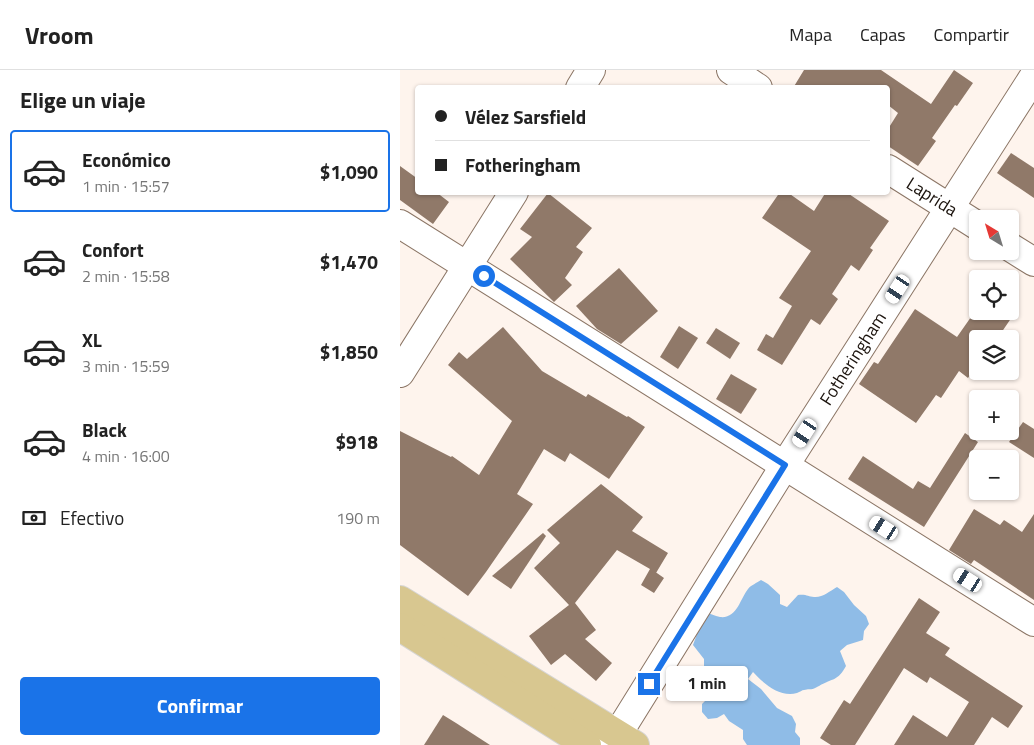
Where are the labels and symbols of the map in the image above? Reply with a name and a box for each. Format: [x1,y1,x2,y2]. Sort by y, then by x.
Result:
street label: Laprida [901,170,963,223]
north arrow [969,210,1019,260]
route start [473,265,495,287]
car [883,272,912,306]
street label: Fotheringham [813,306,893,410]
car [790,416,819,450]
car [867,514,900,542]
car [951,566,984,594]
callout: 1 min [666,666,749,702]
route end [638,673,660,695]

